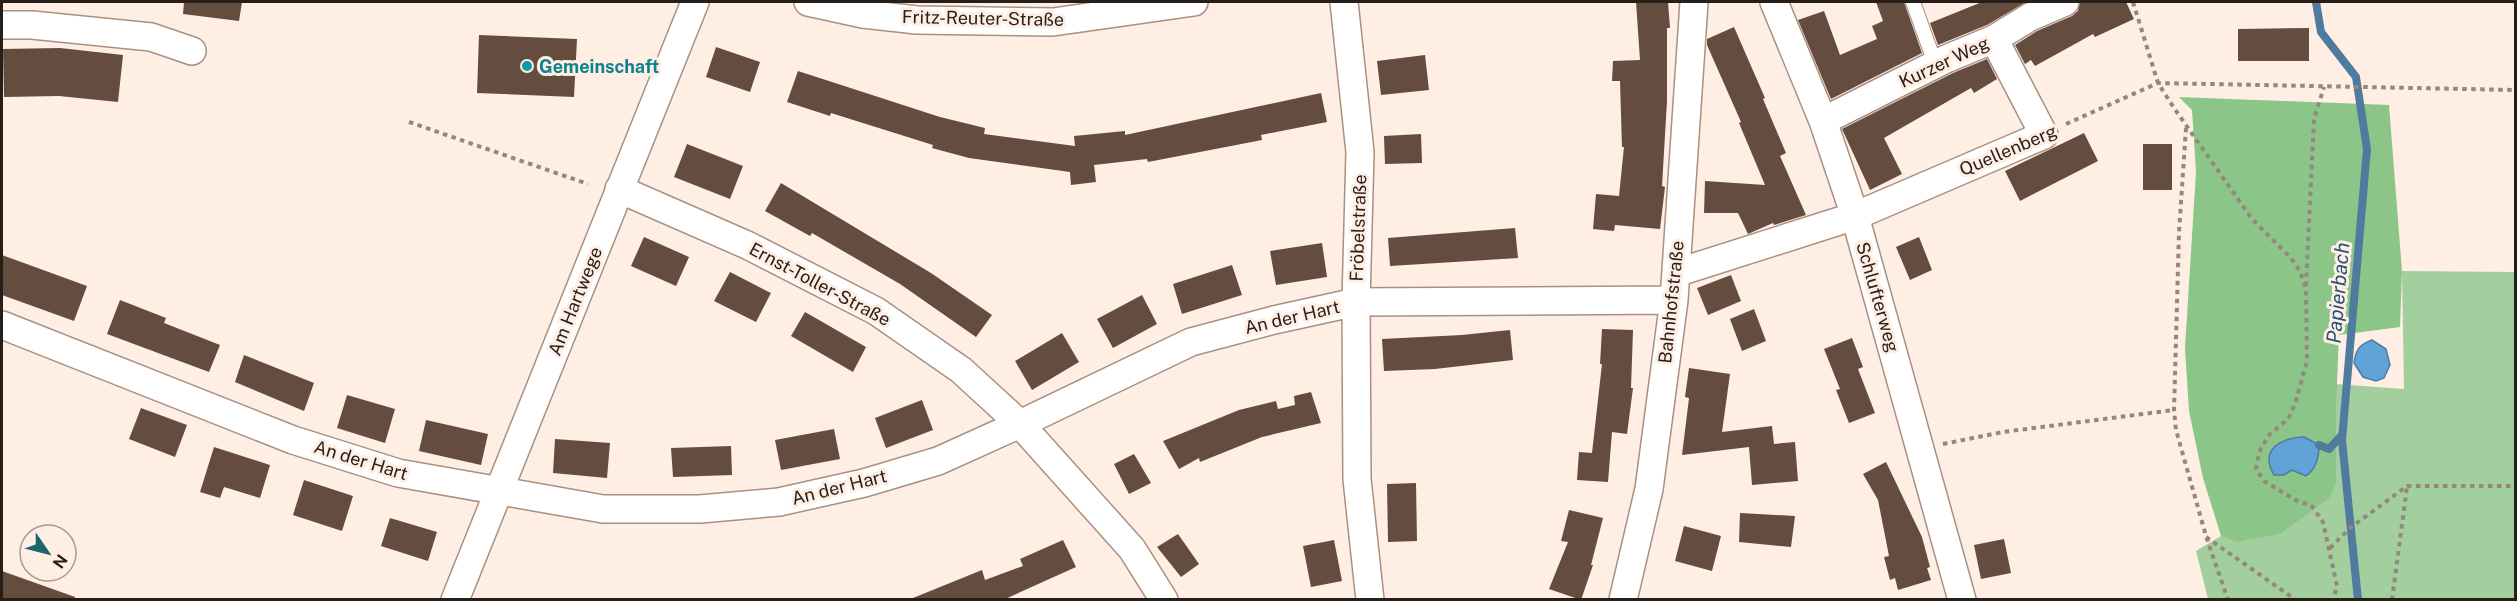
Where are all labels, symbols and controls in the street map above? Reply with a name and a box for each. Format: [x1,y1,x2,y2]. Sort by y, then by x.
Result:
street label: Fritz-Reuter-Straße [902,6,1064,30]
street label: Kurzer Weg [1896,32,1992,92]
place label: Gemeinschaft [539,56,659,77]
marker: Gemeinschaft [520,59,534,73]
street label: Quellenberg [1956,120,2060,180]
street label: Fröbelstraße [1346,174,1370,282]
street label: Ernst-Toller-Straße [746,238,894,330]
street label: Schlufterweg [1852,239,1904,355]
street label: Bahnhofstraße [1654,240,1688,364]
water label: Papierbach [2322,241,2354,345]
street label: Am Hartwege [544,244,606,358]
street label: An der Hart [1242,296,1342,338]
street label: An der Hart [311,436,411,484]
street label: An der Hart [789,465,889,509]
north arrow [18,523,78,583]
text: N [49,551,71,572]

